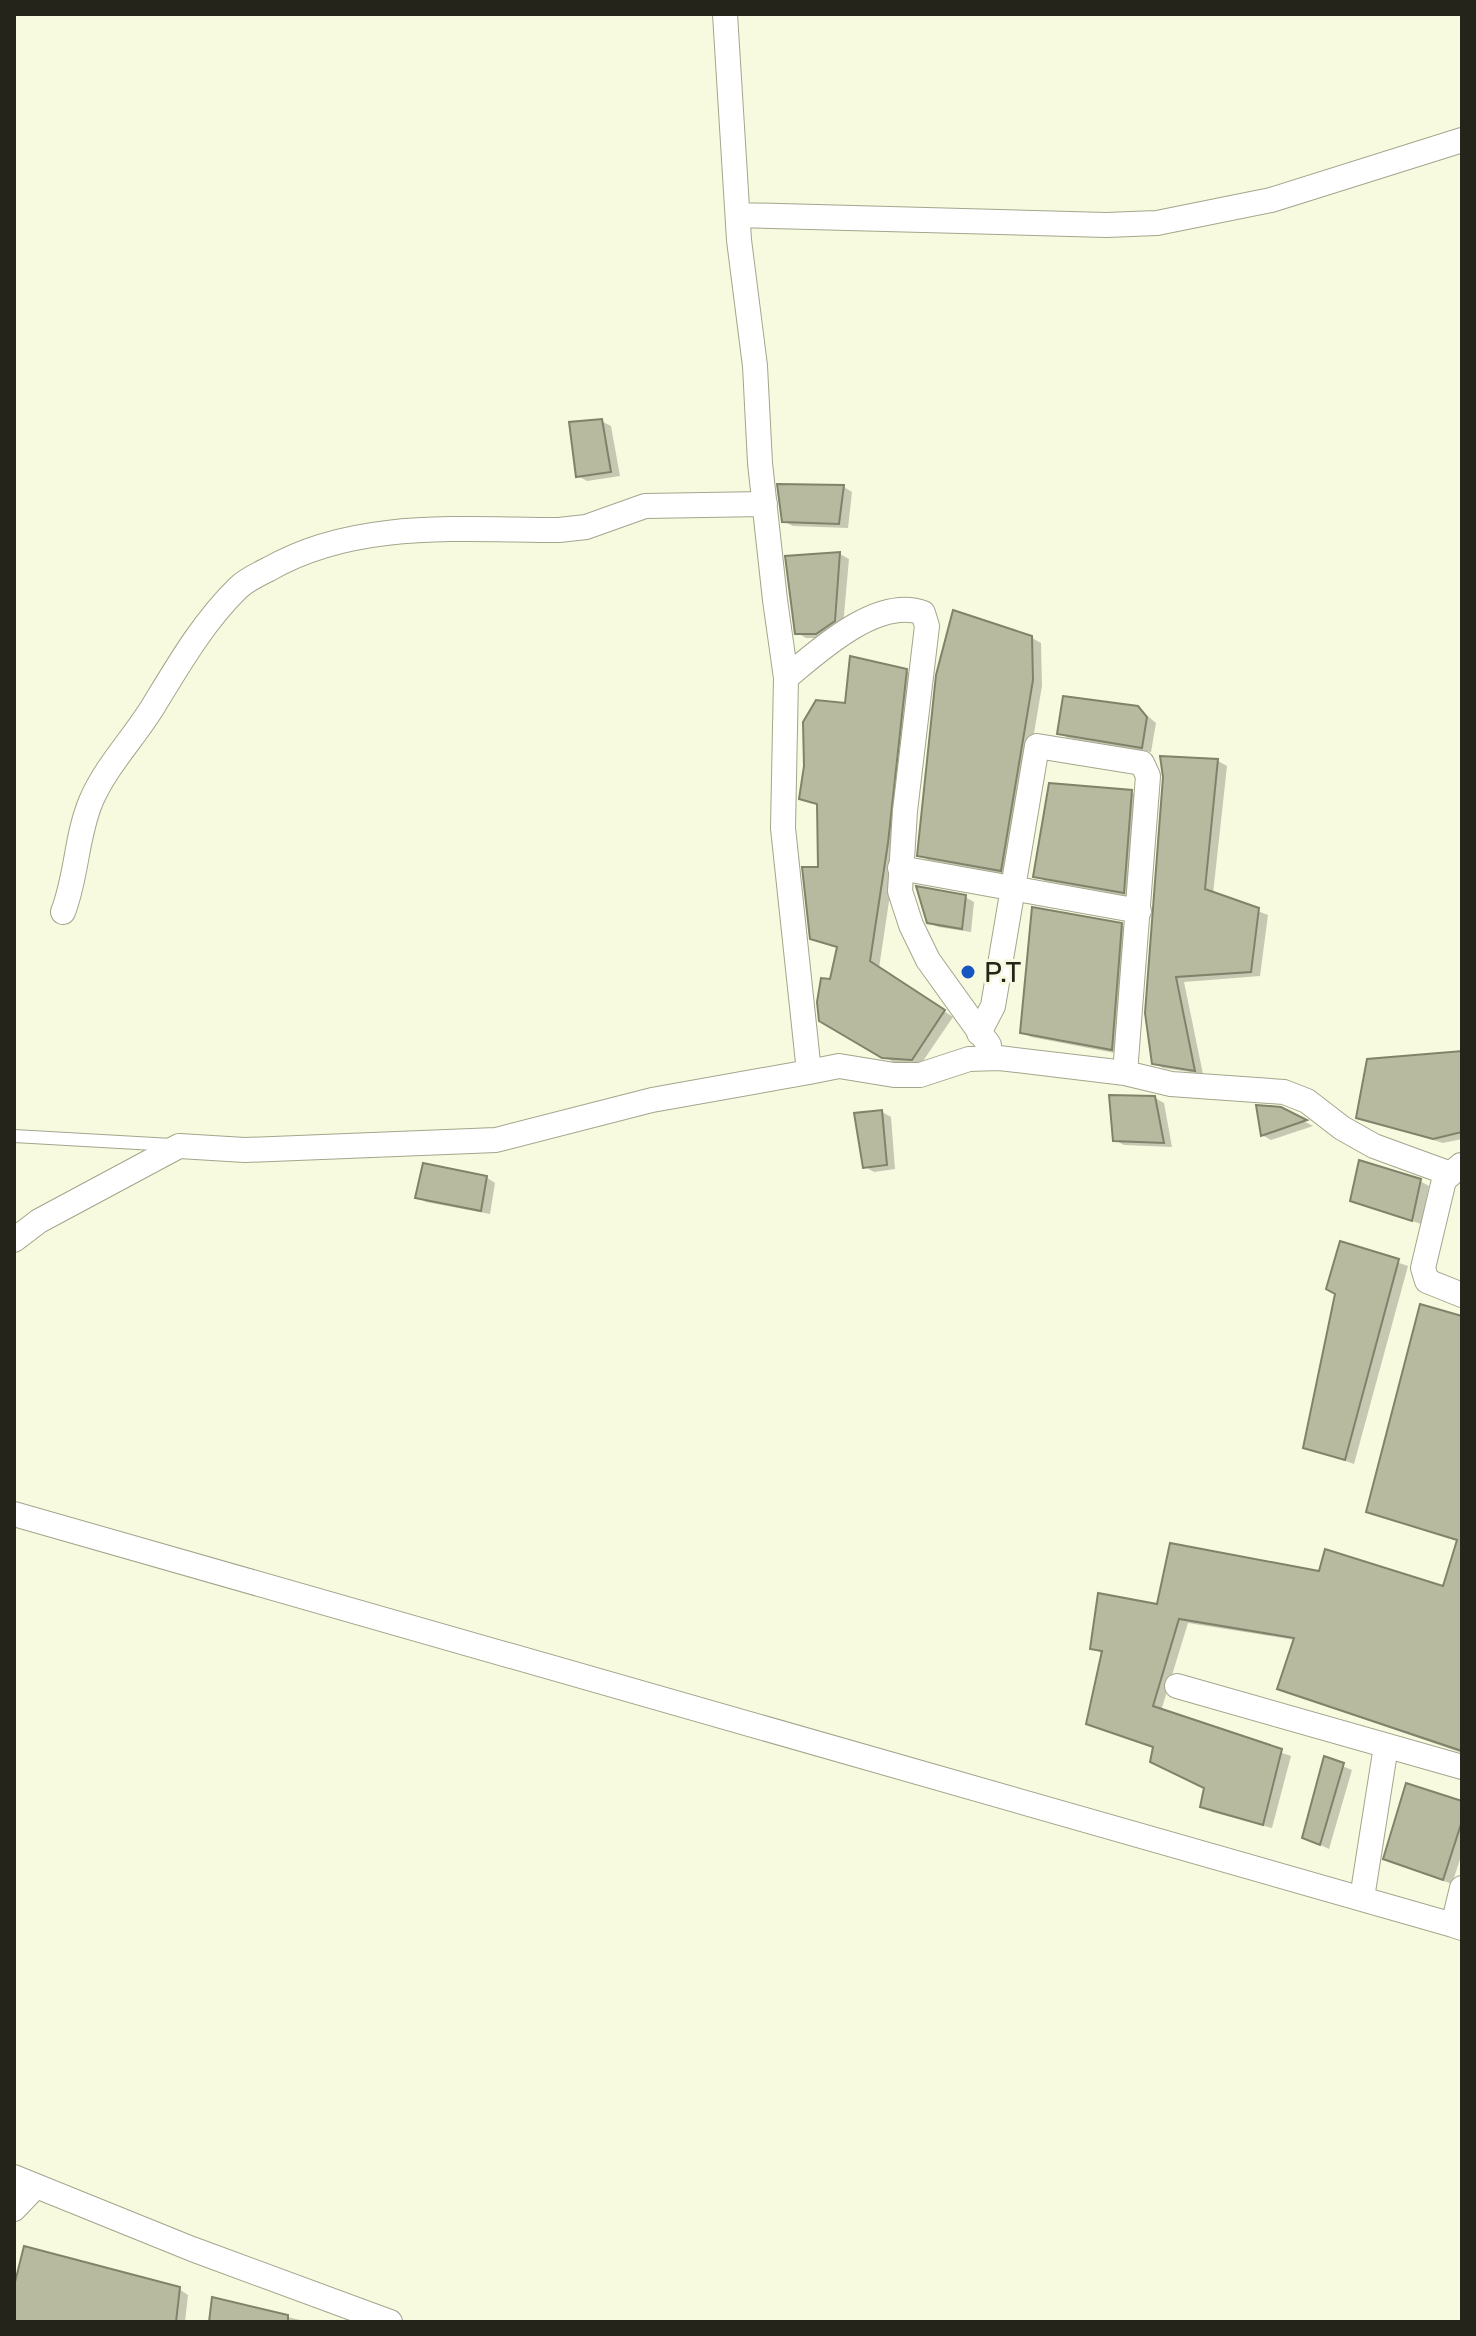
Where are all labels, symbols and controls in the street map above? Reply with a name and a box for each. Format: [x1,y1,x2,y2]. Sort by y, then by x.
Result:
place label: P.T [984,956,1021,989]
marker: P.T [959,963,977,981]

